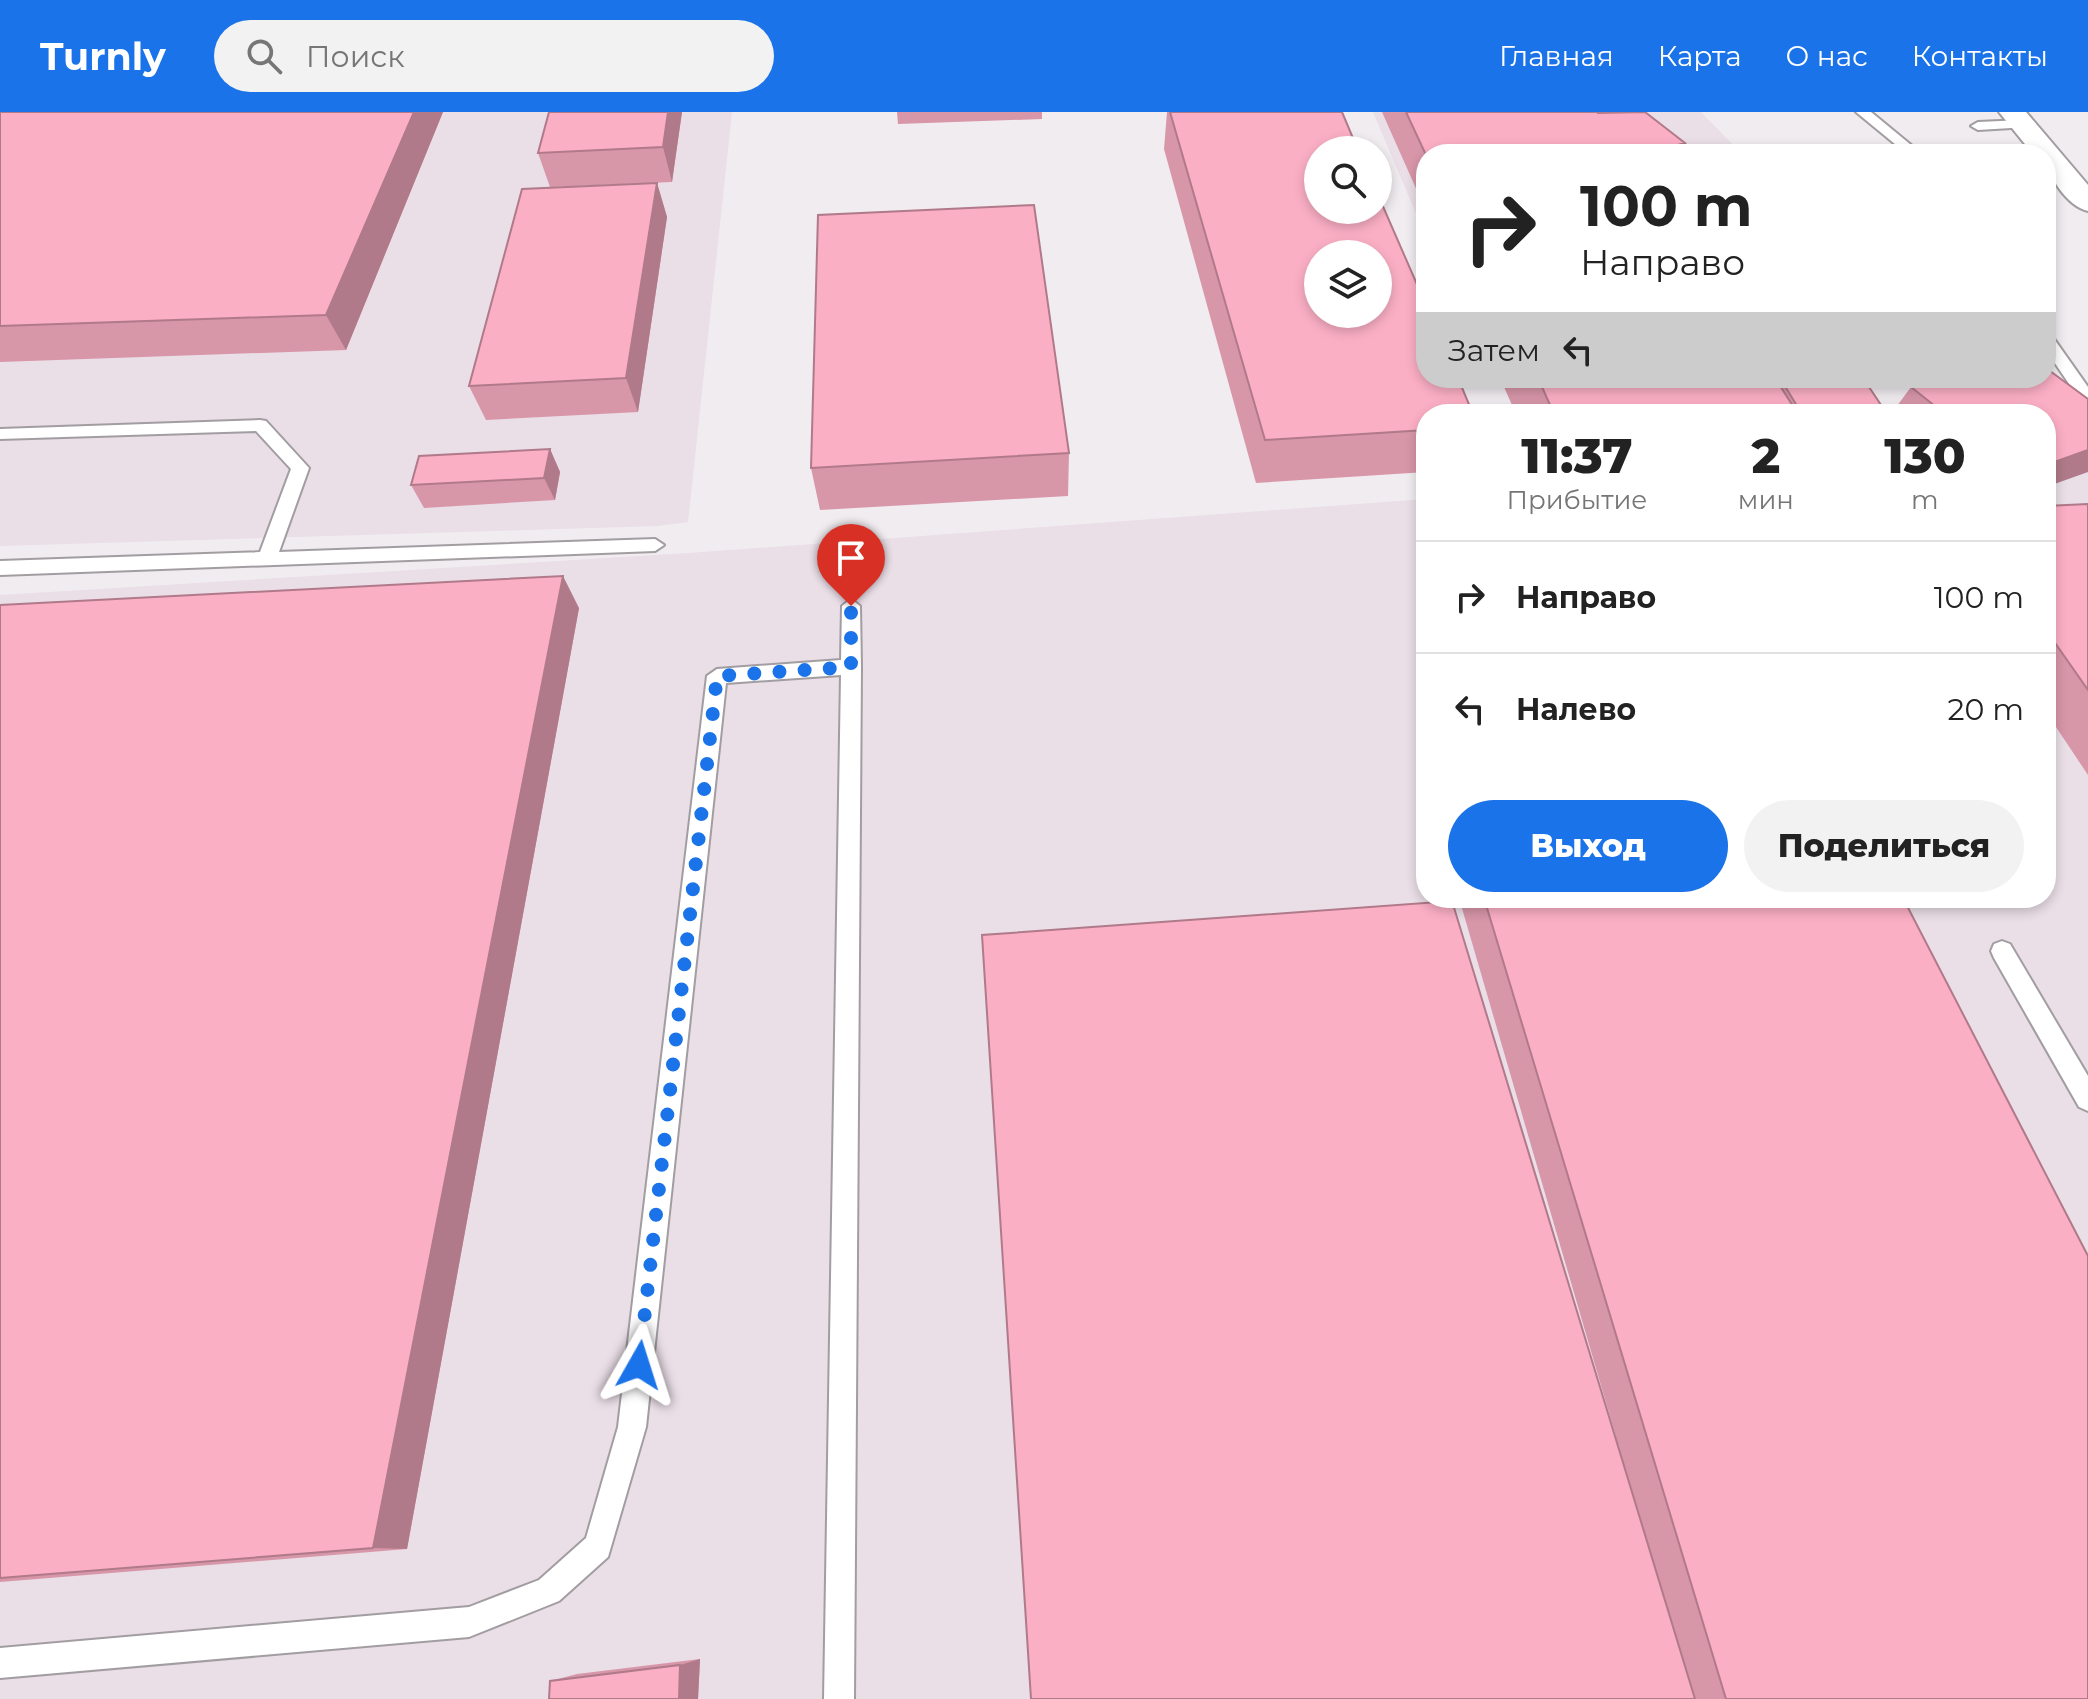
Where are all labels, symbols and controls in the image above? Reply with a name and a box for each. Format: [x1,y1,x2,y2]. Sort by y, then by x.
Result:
search box [214,20,774,92]
text: Turnly [40,33,166,80]
icon: search [242,34,286,78]
text: Поиск [306,38,405,75]
text: Главная [1499,39,1614,73]
text: Карта [1658,39,1742,73]
text: О нас [1786,39,1868,73]
text: Контакты [1912,39,2048,73]
map controls [1304,136,1392,328]
button: search [1304,136,1392,224]
text: 100 m [1580,172,1753,240]
icon: right [1448,176,1552,280]
button: layers [1304,240,1392,328]
text: Направо [1580,240,1745,284]
icon: left [1556,328,1600,372]
text: Затем [1448,332,1540,369]
text: 11:37 [1521,427,1633,485]
text: 2 [1751,427,1780,485]
text: 130 [1884,427,1966,485]
text: Прибытие [1506,484,1647,516]
text: мин [1738,484,1794,516]
text: m [1911,484,1939,516]
pin [817,524,885,606]
icon: arrive [829,536,873,580]
icon: right [1448,575,1492,619]
text: Направо [1516,579,1656,616]
text: 100 m [1934,579,2024,616]
icon: left [1448,687,1492,731]
text: Налево [1516,691,1636,728]
text: 20 m [1947,691,2024,728]
button: Выход [1448,800,1728,892]
button: Поделиться [1744,800,2024,892]
position arrow [597,1323,681,1407]

